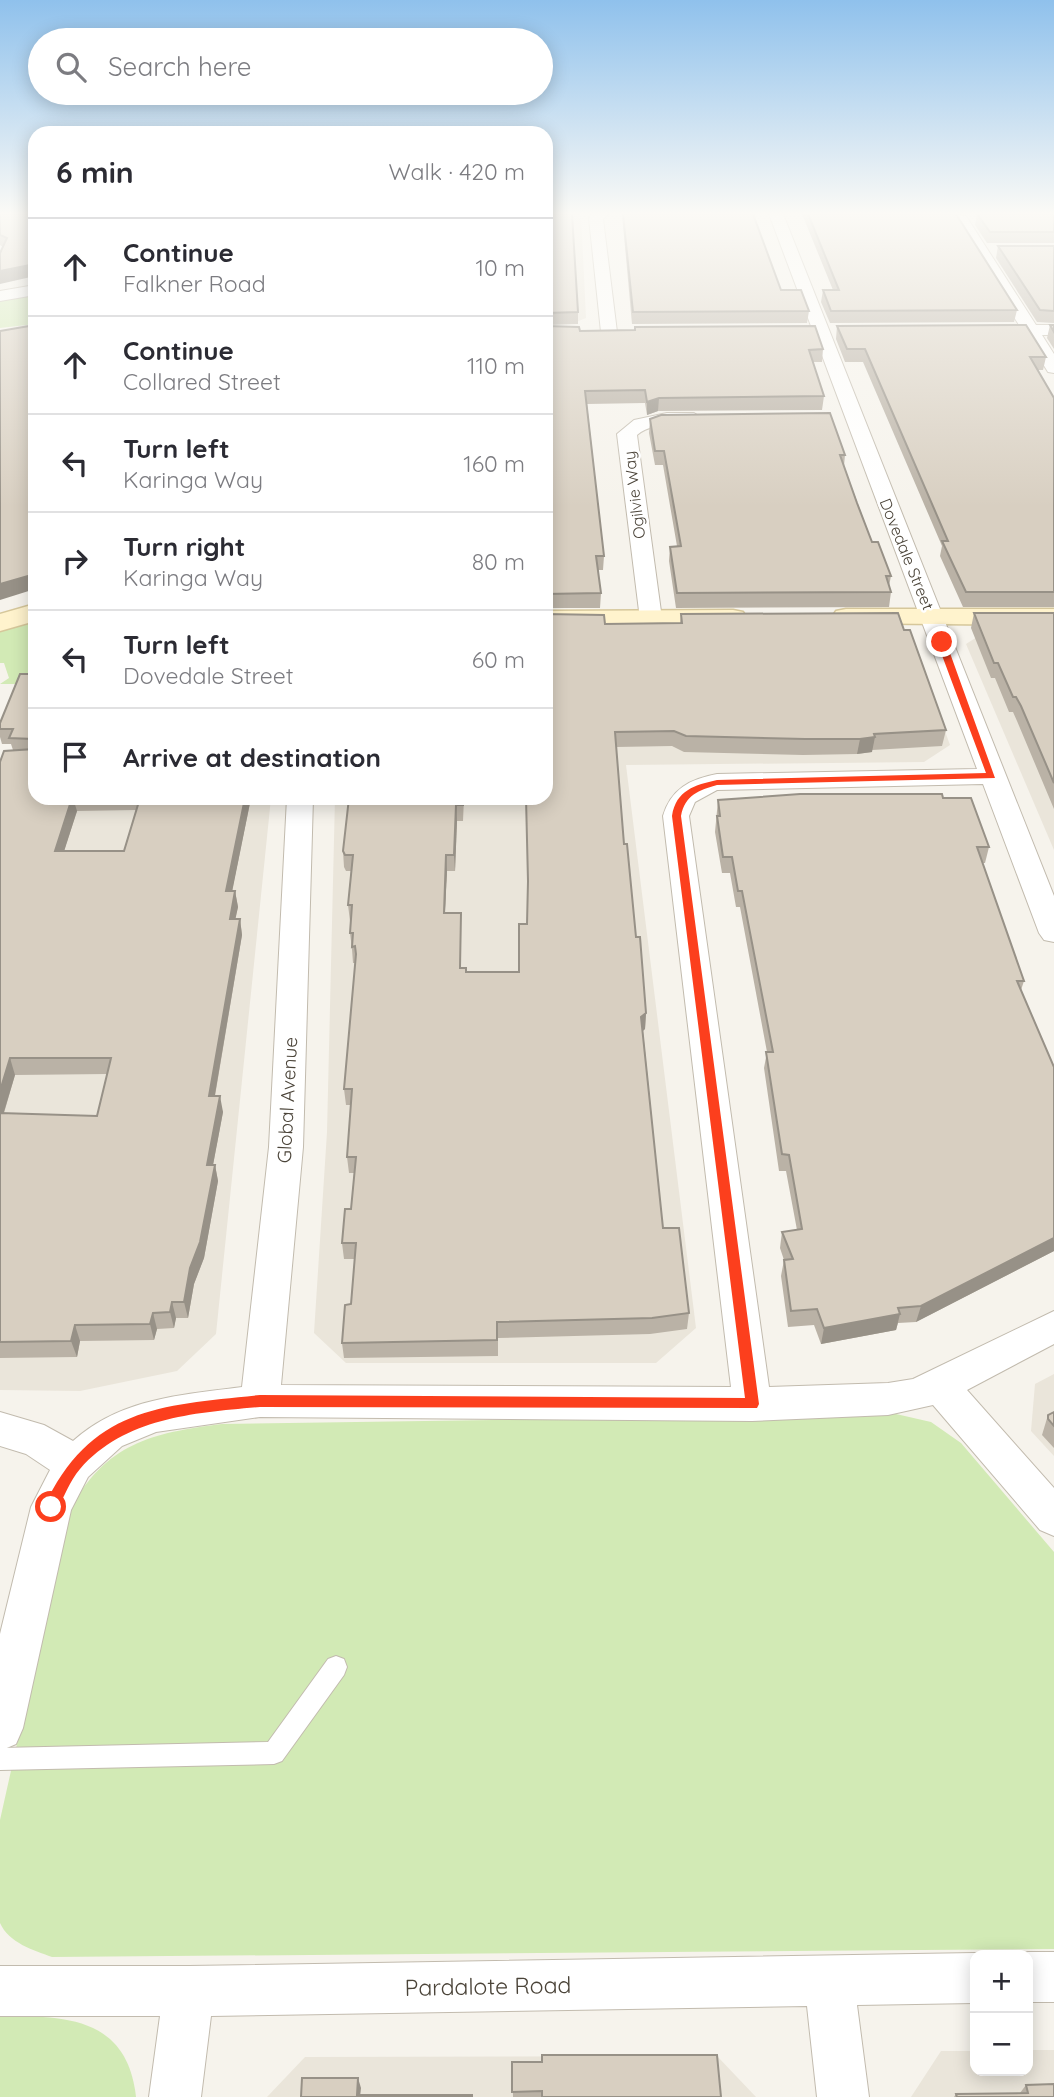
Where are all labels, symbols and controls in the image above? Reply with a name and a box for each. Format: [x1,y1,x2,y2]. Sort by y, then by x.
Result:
search box [28,28,553,105]
icon: search [52,48,90,86]
text: Search here [108,50,252,83]
text: 6 min [56,153,134,191]
text: Walk · 420 m [389,157,525,186]
text: Continue [123,236,234,269]
icon: ahead [56,248,94,286]
text: 10 m [476,253,525,282]
text: Falkner Road [123,269,266,298]
text: Continue [123,334,234,367]
icon: ahead [56,346,94,384]
text: 110 m [467,351,525,380]
text: Collared Street [123,367,281,396]
text: Turn left [123,432,230,465]
icon: left [56,444,94,482]
text: 160 m [463,449,525,478]
street label: Ogilvie Way [619,450,649,540]
text: Karinga Way [123,465,263,494]
street label: Dovedale Street [875,495,939,613]
text: Turn right [123,530,245,563]
icon: right [56,542,94,580]
text: 80 m [472,547,525,576]
text: Karinga Way [123,563,263,592]
route end [926,626,957,657]
text: Turn left [123,628,230,661]
icon: left [56,640,94,678]
text: 60 m [472,645,525,674]
text: Dovedale Street [123,661,294,690]
icon: arrive [56,738,94,776]
text: Arrive at destination [123,741,381,774]
street label: Global Avenue [272,1036,302,1164]
route start [35,1491,66,1522]
map controls [970,1950,1033,2076]
button: + [970,1950,1033,2013]
street label: Pardalote Road [404,1970,572,2002]
button: − [970,2013,1033,2076]

